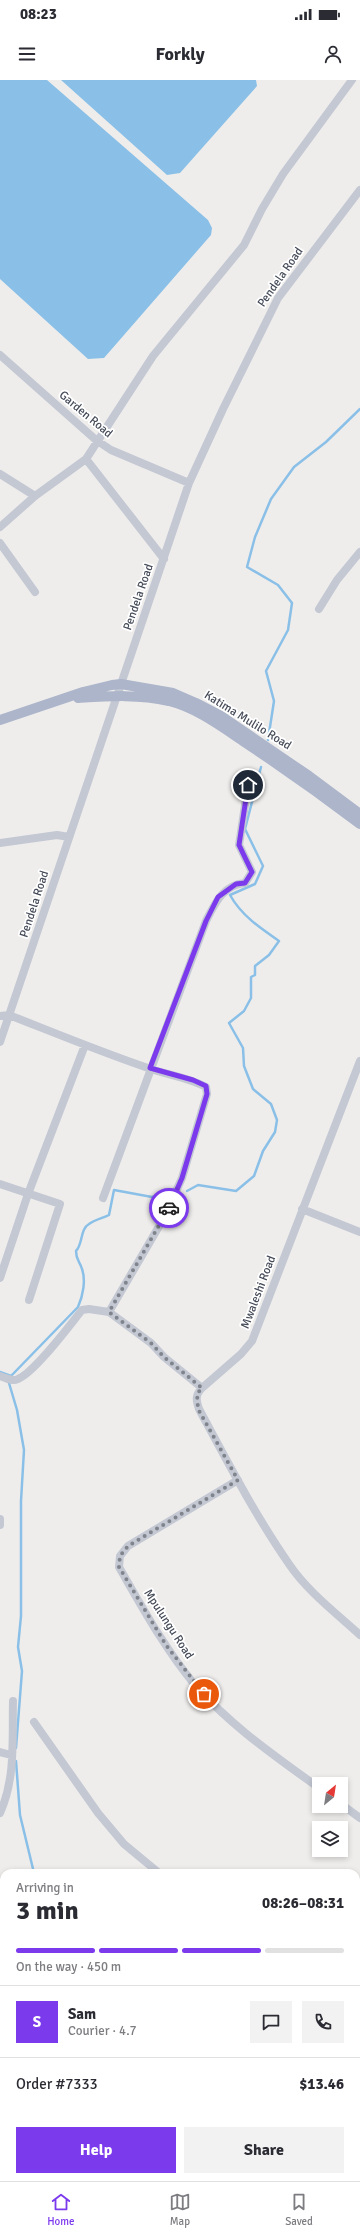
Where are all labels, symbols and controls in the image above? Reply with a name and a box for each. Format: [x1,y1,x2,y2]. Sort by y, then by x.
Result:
text: 08:23 [20,5,57,23]
icon: menu [16,43,38,65]
text: Forkly [155,43,205,65]
icon: person [322,43,344,65]
street label: Pendela Road [254,245,306,310]
street label: Garden Road [56,388,116,441]
street label: Pendela Road [120,562,157,632]
street label: Katima Mulilo Road [201,688,294,753]
pin [231,768,265,802]
icon: home [237,774,259,796]
street label: Pendela Road [17,869,52,939]
courier [149,1188,189,1228]
icon: car [158,1197,180,1219]
street label: Mwaleshi Road [238,1254,279,1331]
street label: Mpulungu Road [140,1586,197,1662]
pin [187,1677,221,1711]
icon: bag [193,1683,215,1705]
north arrow [312,1777,348,1813]
map controls [312,1777,348,1857]
button: layers [312,1821,348,1857]
text: Arriving in [16,1880,74,1896]
text: 08:26–08:31 [262,1894,344,1912]
text: 3 min [16,1895,79,1927]
text: On the way · 450 m [16,1959,121,1975]
button: chat [250,2001,292,2043]
button: phone [302,2001,344,2043]
text: Sam [68,2005,96,2023]
text: S [33,2013,41,2031]
text: Courier · 4.7 [68,2023,137,2039]
text: Order #7333 [16,2075,98,2093]
text: $13.46 [299,2075,344,2093]
button: Help [16,2127,176,2173]
button: Share [184,2127,344,2173]
tab: Home [47,2191,75,2228]
tab: Map [169,2191,191,2228]
tab: Saved [285,2191,313,2228]

